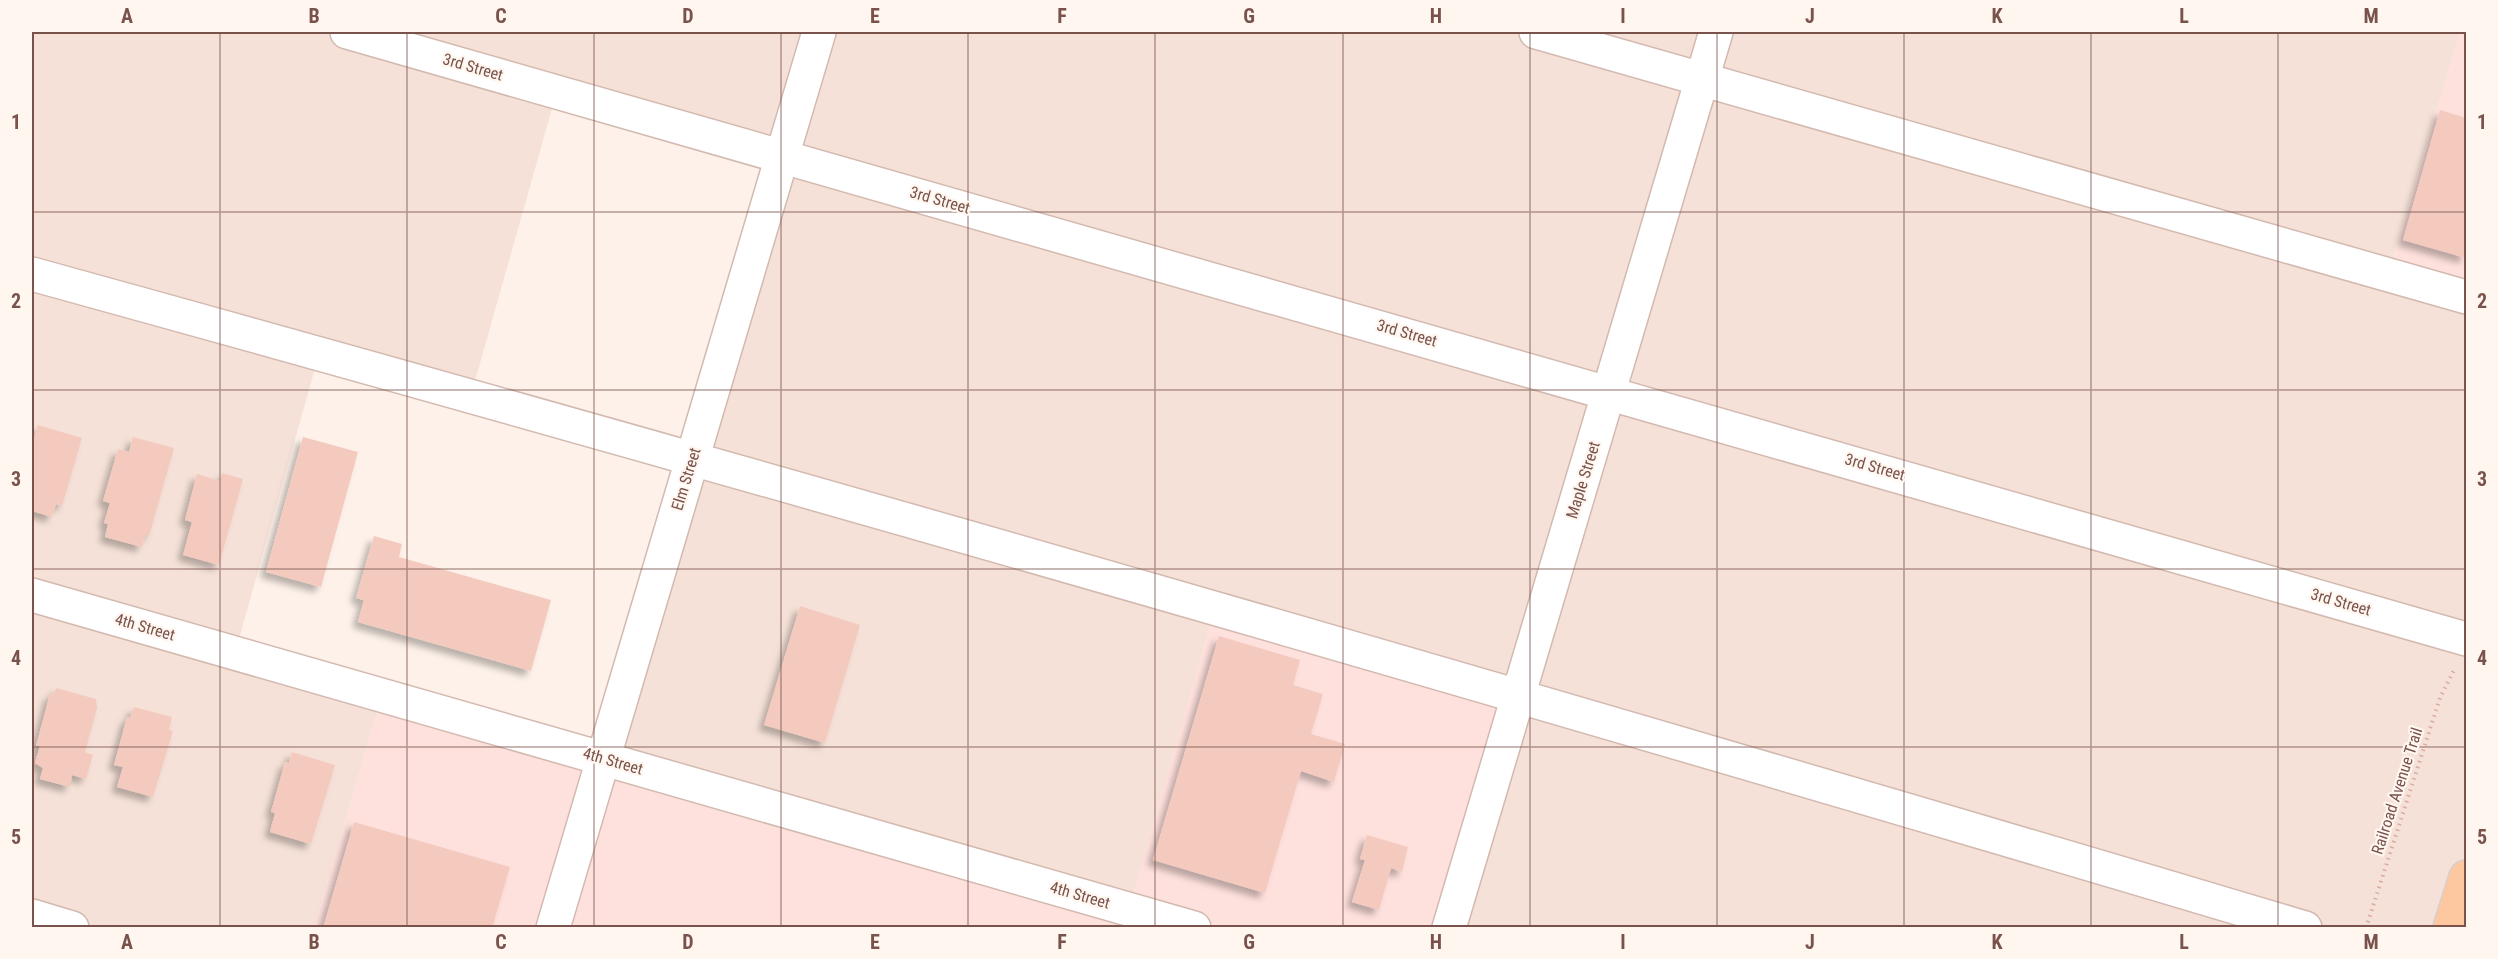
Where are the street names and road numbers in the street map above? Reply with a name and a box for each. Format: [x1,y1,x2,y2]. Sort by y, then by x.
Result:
street label: 3rd Street [441,49,506,85]
street label: 3rd Street [908,182,973,218]
street label: 3rd Street [1375,315,1440,351]
street label: Maple Street [1562,439,1604,521]
street label: Elm Street [667,445,705,513]
street label: 3rd Street [1843,449,1908,485]
street label: 3rd Street [2309,584,2374,620]
street label: 4th Street [113,609,177,645]
street label: Railroad Avenue Trail [2368,725,2426,857]
street label: 4th Street [581,743,645,779]
street label: 4th Street [1048,877,1112,913]

